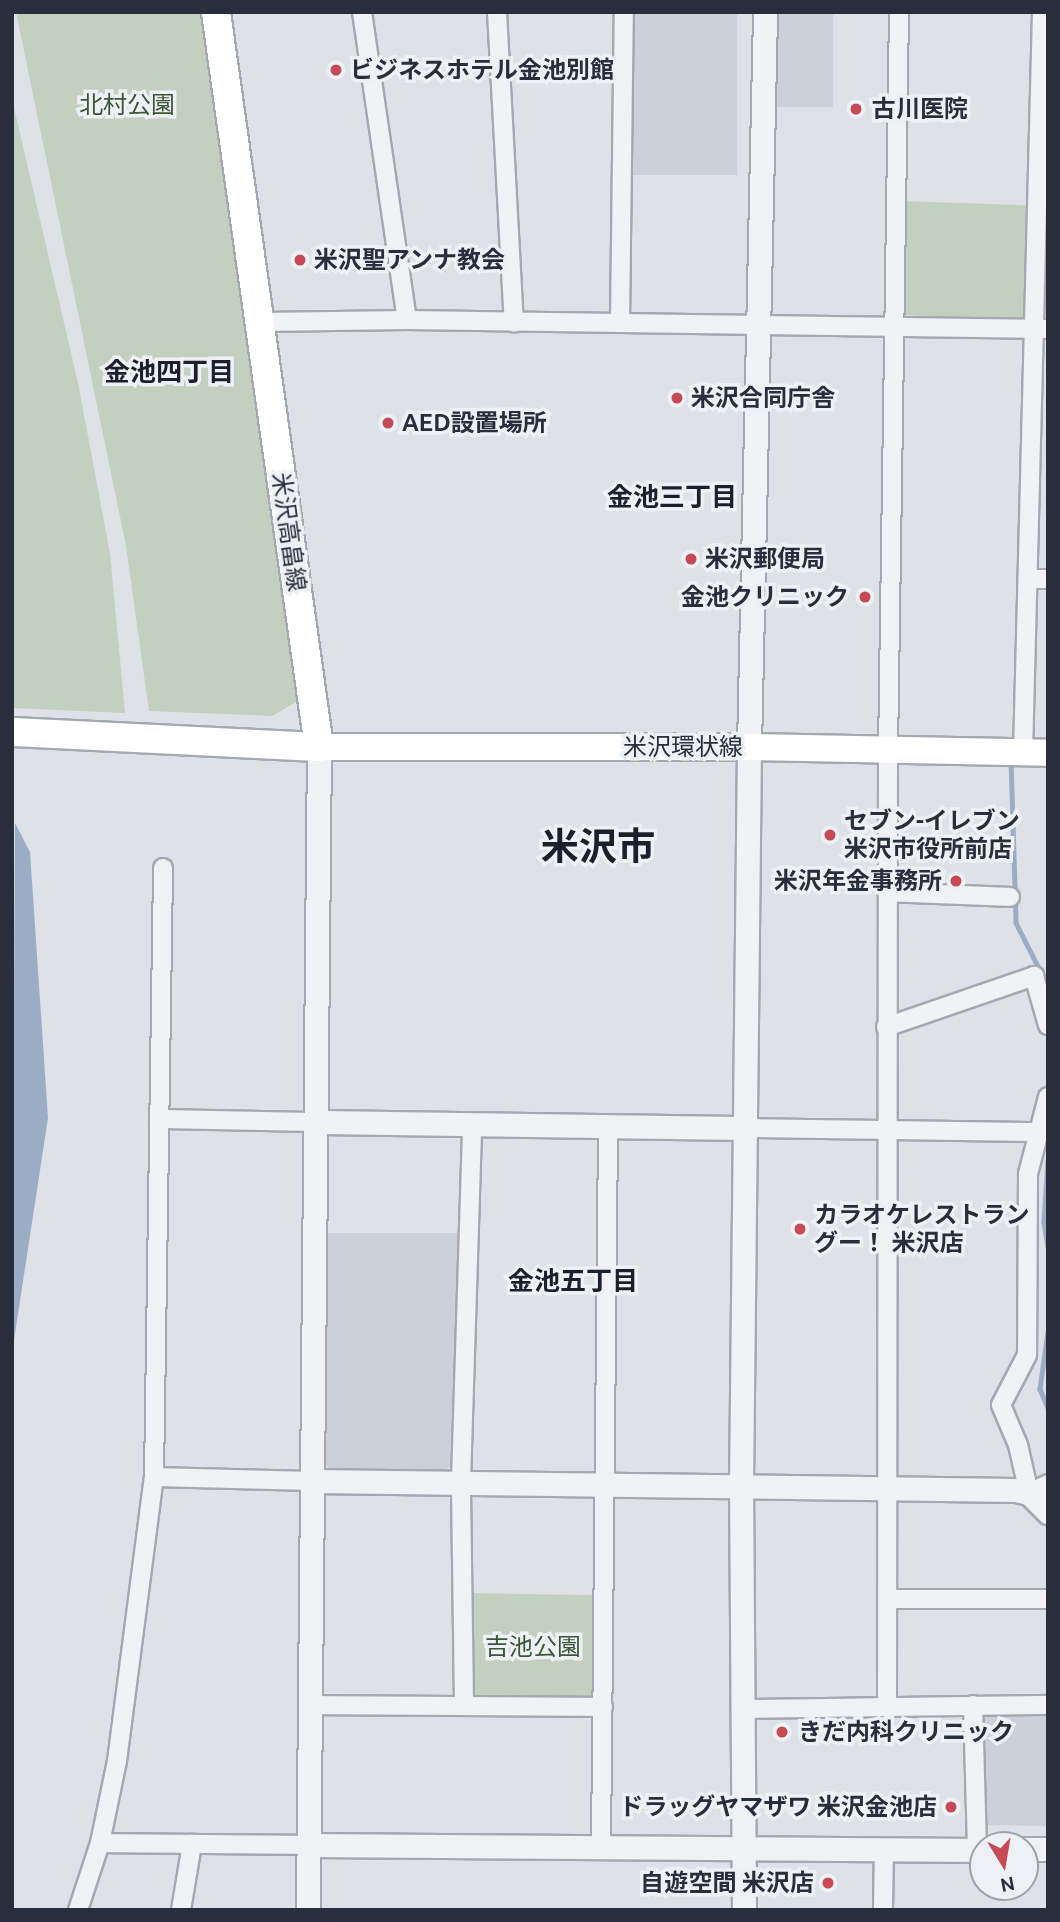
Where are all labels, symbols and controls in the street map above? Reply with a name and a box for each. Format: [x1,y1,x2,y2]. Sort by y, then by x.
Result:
place label: ビジネスホテル金池別館 [350,56,614,84]
marker: ビジネスホテル金池別館 [328,62,344,78]
park label: 北村公園 [79,91,175,119]
place label: 古川医院 [872,95,968,123]
marker: 古川医院 [846,99,866,119]
place label: 米沢聖アンナ教会 [314,246,506,274]
marker: 米沢聖アンナ教会 [292,252,308,268]
district label: 金池四丁目 [104,356,234,388]
place label: 米沢合同庁舎 [691,384,835,412]
marker: 米沢合同庁舎 [669,390,685,406]
place label: AED設置場所 [402,409,547,437]
marker: AED設置場所 [380,415,396,431]
street label: 米沢高畠線 [266,471,312,593]
district label: 金池三丁目 [607,481,737,513]
place label: 米沢郵便局 [705,545,825,573]
marker: 米沢郵便局 [683,551,699,567]
place label: 金池クリニック [681,583,849,611]
marker: 金池クリニック [855,587,875,607]
street label: 米沢環状線 [623,733,743,761]
place label: セブン-イレブン 米沢市役所前店 [844,807,1020,863]
district label: 米沢市 [541,824,655,870]
marker: セブン-イレブン 米沢市役所前店 [822,827,838,843]
place label: 米沢年金事務所 [774,867,942,895]
marker: 米沢年金事務所 [948,873,964,889]
place label: カラオケレストラン グー！ 米沢店 [814,1201,1030,1257]
marker: カラオケレストラン グー！ 米沢店 [792,1221,808,1237]
district label: 金池五丁目 [508,1265,638,1297]
park label: 吉池公園 [485,1633,581,1661]
place label: きだ内科クリニック [798,1718,1014,1746]
marker: きだ内科クリニック [772,1722,792,1742]
place label: ドラッグヤマザワ 米沢金池店 [619,1793,937,1821]
marker: ドラッグヤマザワ 米沢金池店 [943,1799,959,1815]
north arrow [969,1831,1039,1901]
place label: 自遊空間 米沢店 [640,1869,814,1897]
text: N [999,1872,1017,1897]
marker: 自遊空間 米沢店 [820,1875,836,1891]

